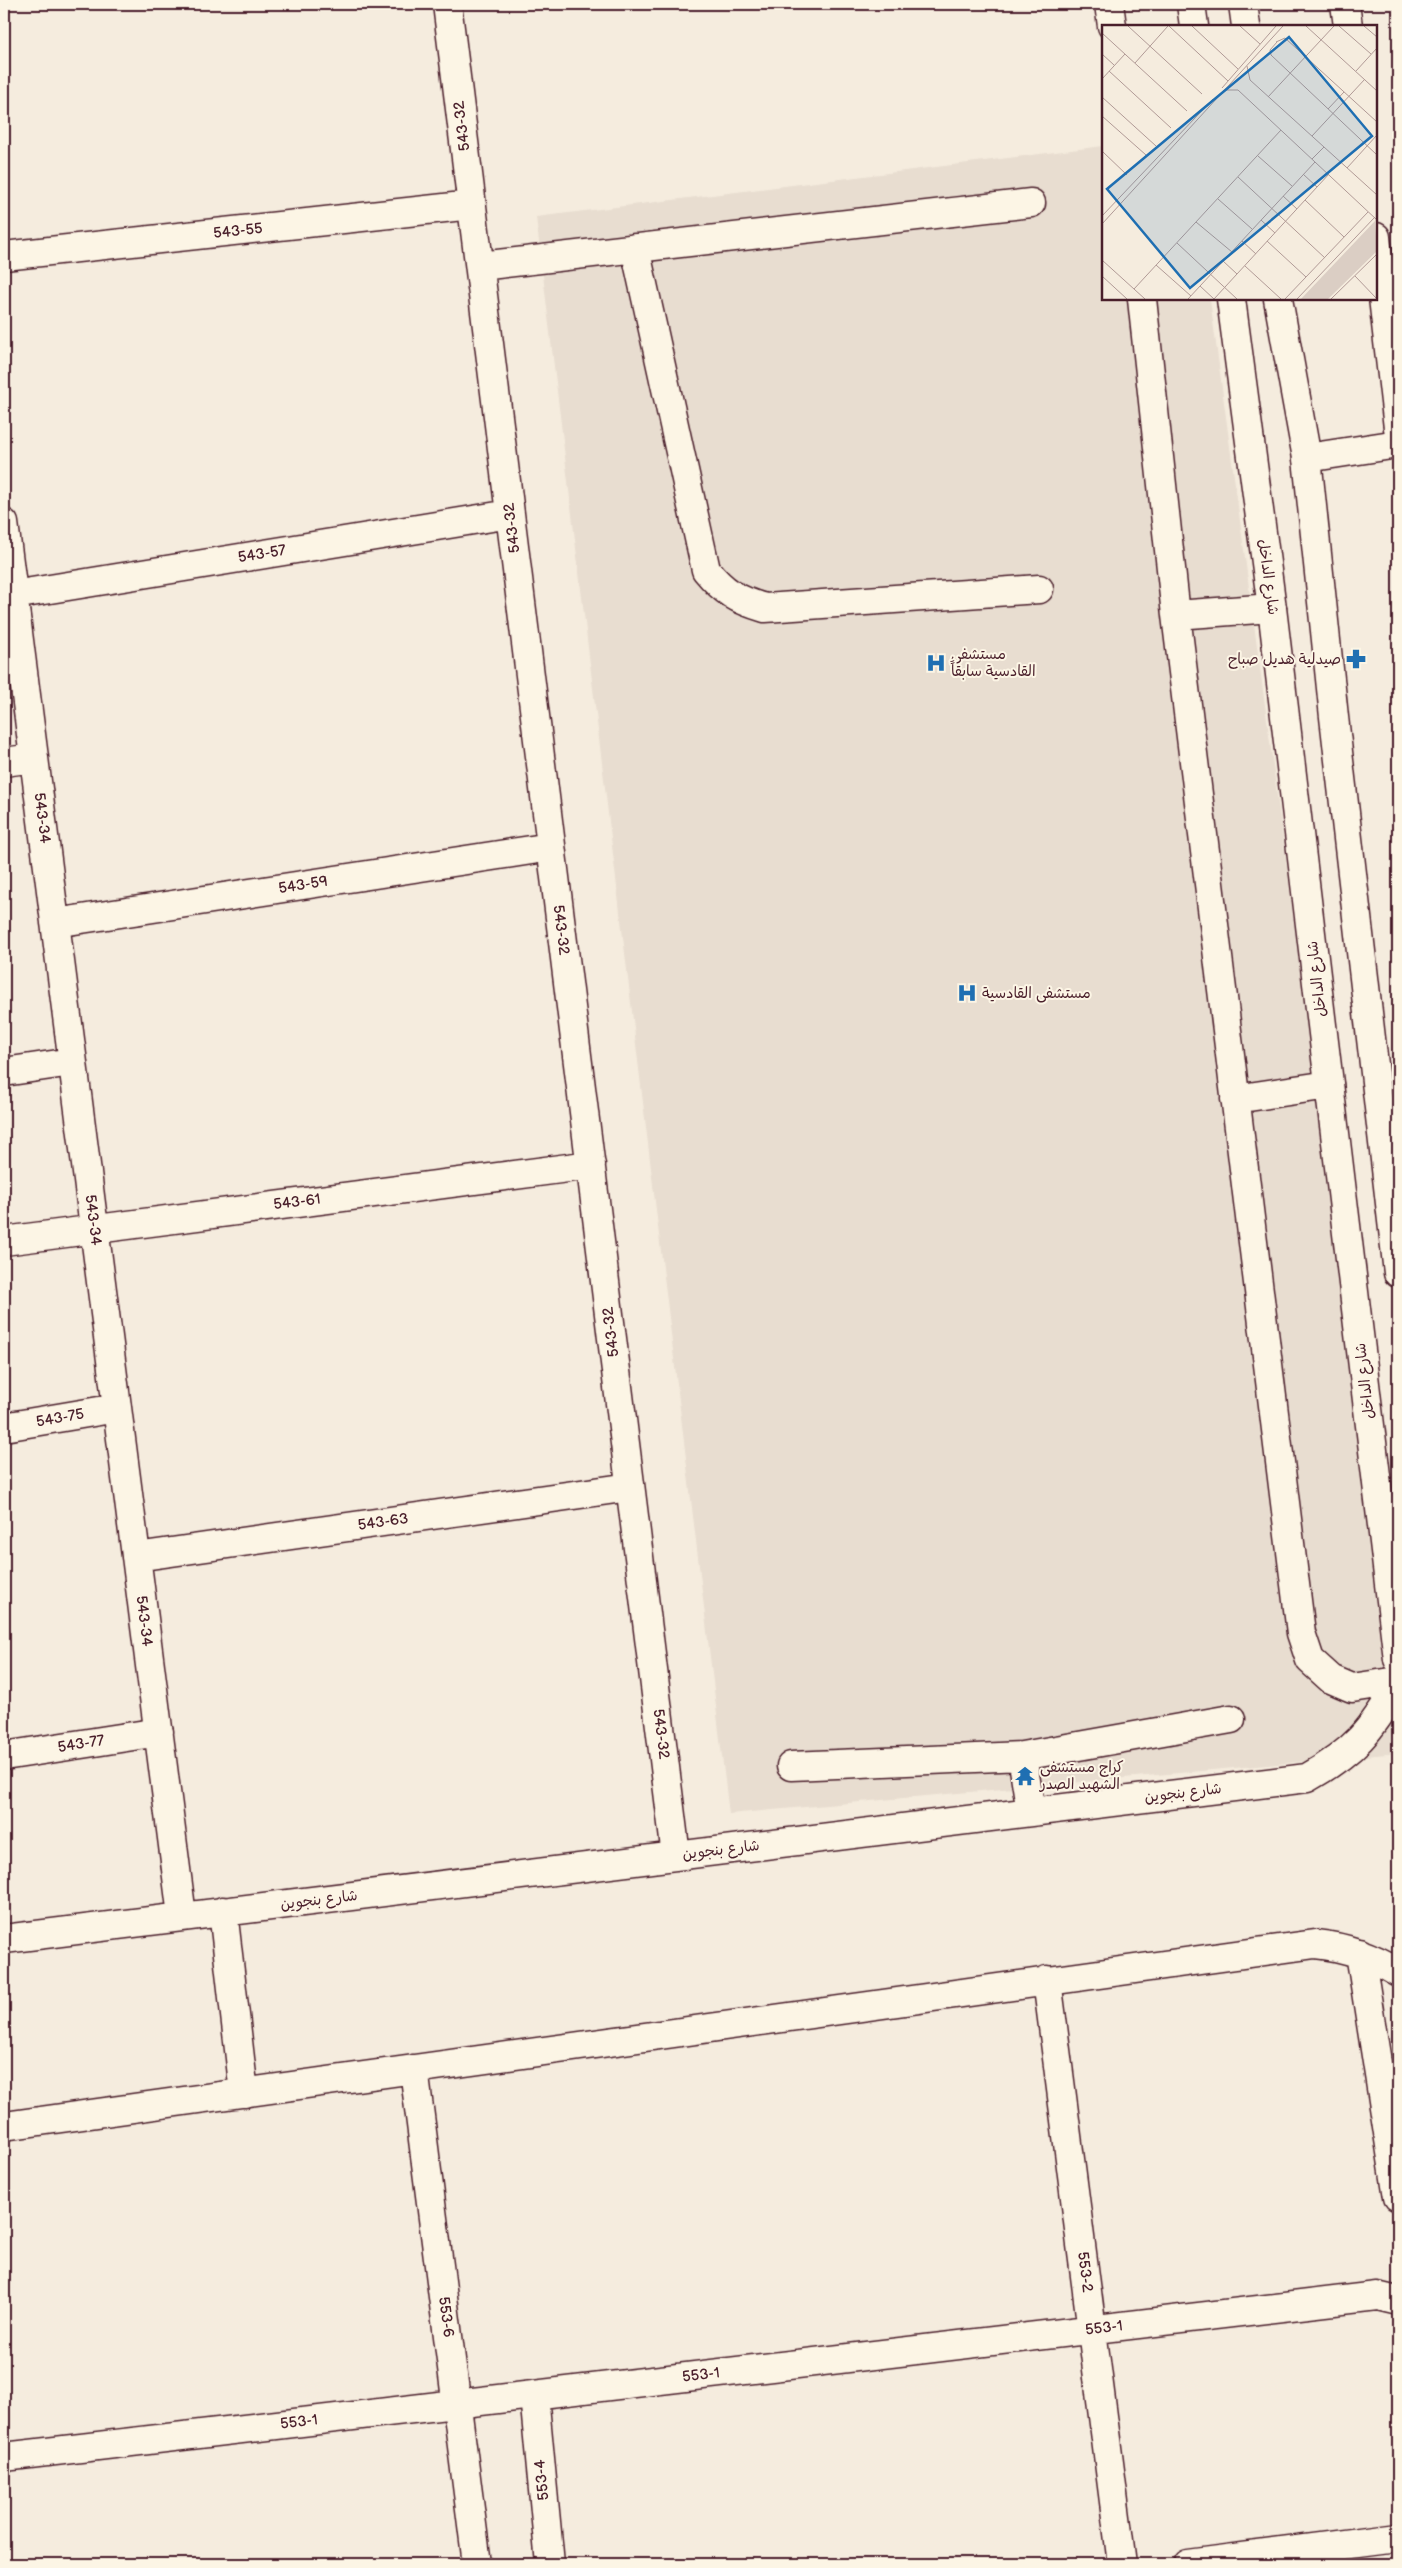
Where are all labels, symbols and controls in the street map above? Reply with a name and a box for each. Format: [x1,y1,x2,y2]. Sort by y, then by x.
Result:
inset map [1102,25,1377,300]
street label: 543-32 [449,100,475,152]
street label: 543-55 [212,219,264,243]
street label: 543-32 [499,502,525,554]
street label: شارع الداخل [1253,538,1283,616]
street label: 543-57 [237,541,288,567]
place label: مستشفى القادسية سابقاً [950,645,1036,681]
pharmacy icon: صيدلية هديل صباح [1345,648,1367,670]
place label: صيدلية هديل صباح [1228,650,1341,669]
hospital icon: مستشفى القادسية سابقاً [925,652,947,674]
street label: 543-34 [29,792,55,844]
street label: 543-59 [277,872,329,898]
street label: 543-32 [548,904,574,956]
street label: شارع الداخل [1303,940,1331,1018]
hospital icon: مستشفى القادسية [956,982,978,1004]
place label: مستشفى القادسية [982,984,1091,1003]
street label: 543-61 [272,1190,322,1214]
street label: 543-34 [80,1194,106,1246]
street label: 543-32 [598,1306,624,1358]
street label: شارع الداخل [1351,1342,1379,1420]
street label: 543-75 [35,1404,85,1432]
street label: 543-63 [356,1509,410,1535]
street label: 543-34 [131,1595,157,1647]
street label: 543-32 [648,1708,674,1760]
street label: 543-77 [56,1731,106,1757]
place label: كراج مستشفى الشهيد الصدر [1039,1758,1124,1794]
temple icon: كراج مستشفى الشهيد الصدر [1014,1765,1036,1787]
street label: شارع بنجوين [1143,1779,1223,1807]
street label: شارع بنجوين [681,1836,761,1864]
street label: شارع بنجوين [279,1886,359,1914]
street label: 553-2 [1073,2251,1097,2294]
street label: 553-6 [434,2295,458,2339]
street label: 553-1 [1084,2316,1124,2340]
street label: 553-1 [681,2363,721,2387]
street label: 553-1 [279,2410,319,2434]
street label: 553-4 [530,2459,554,2501]

